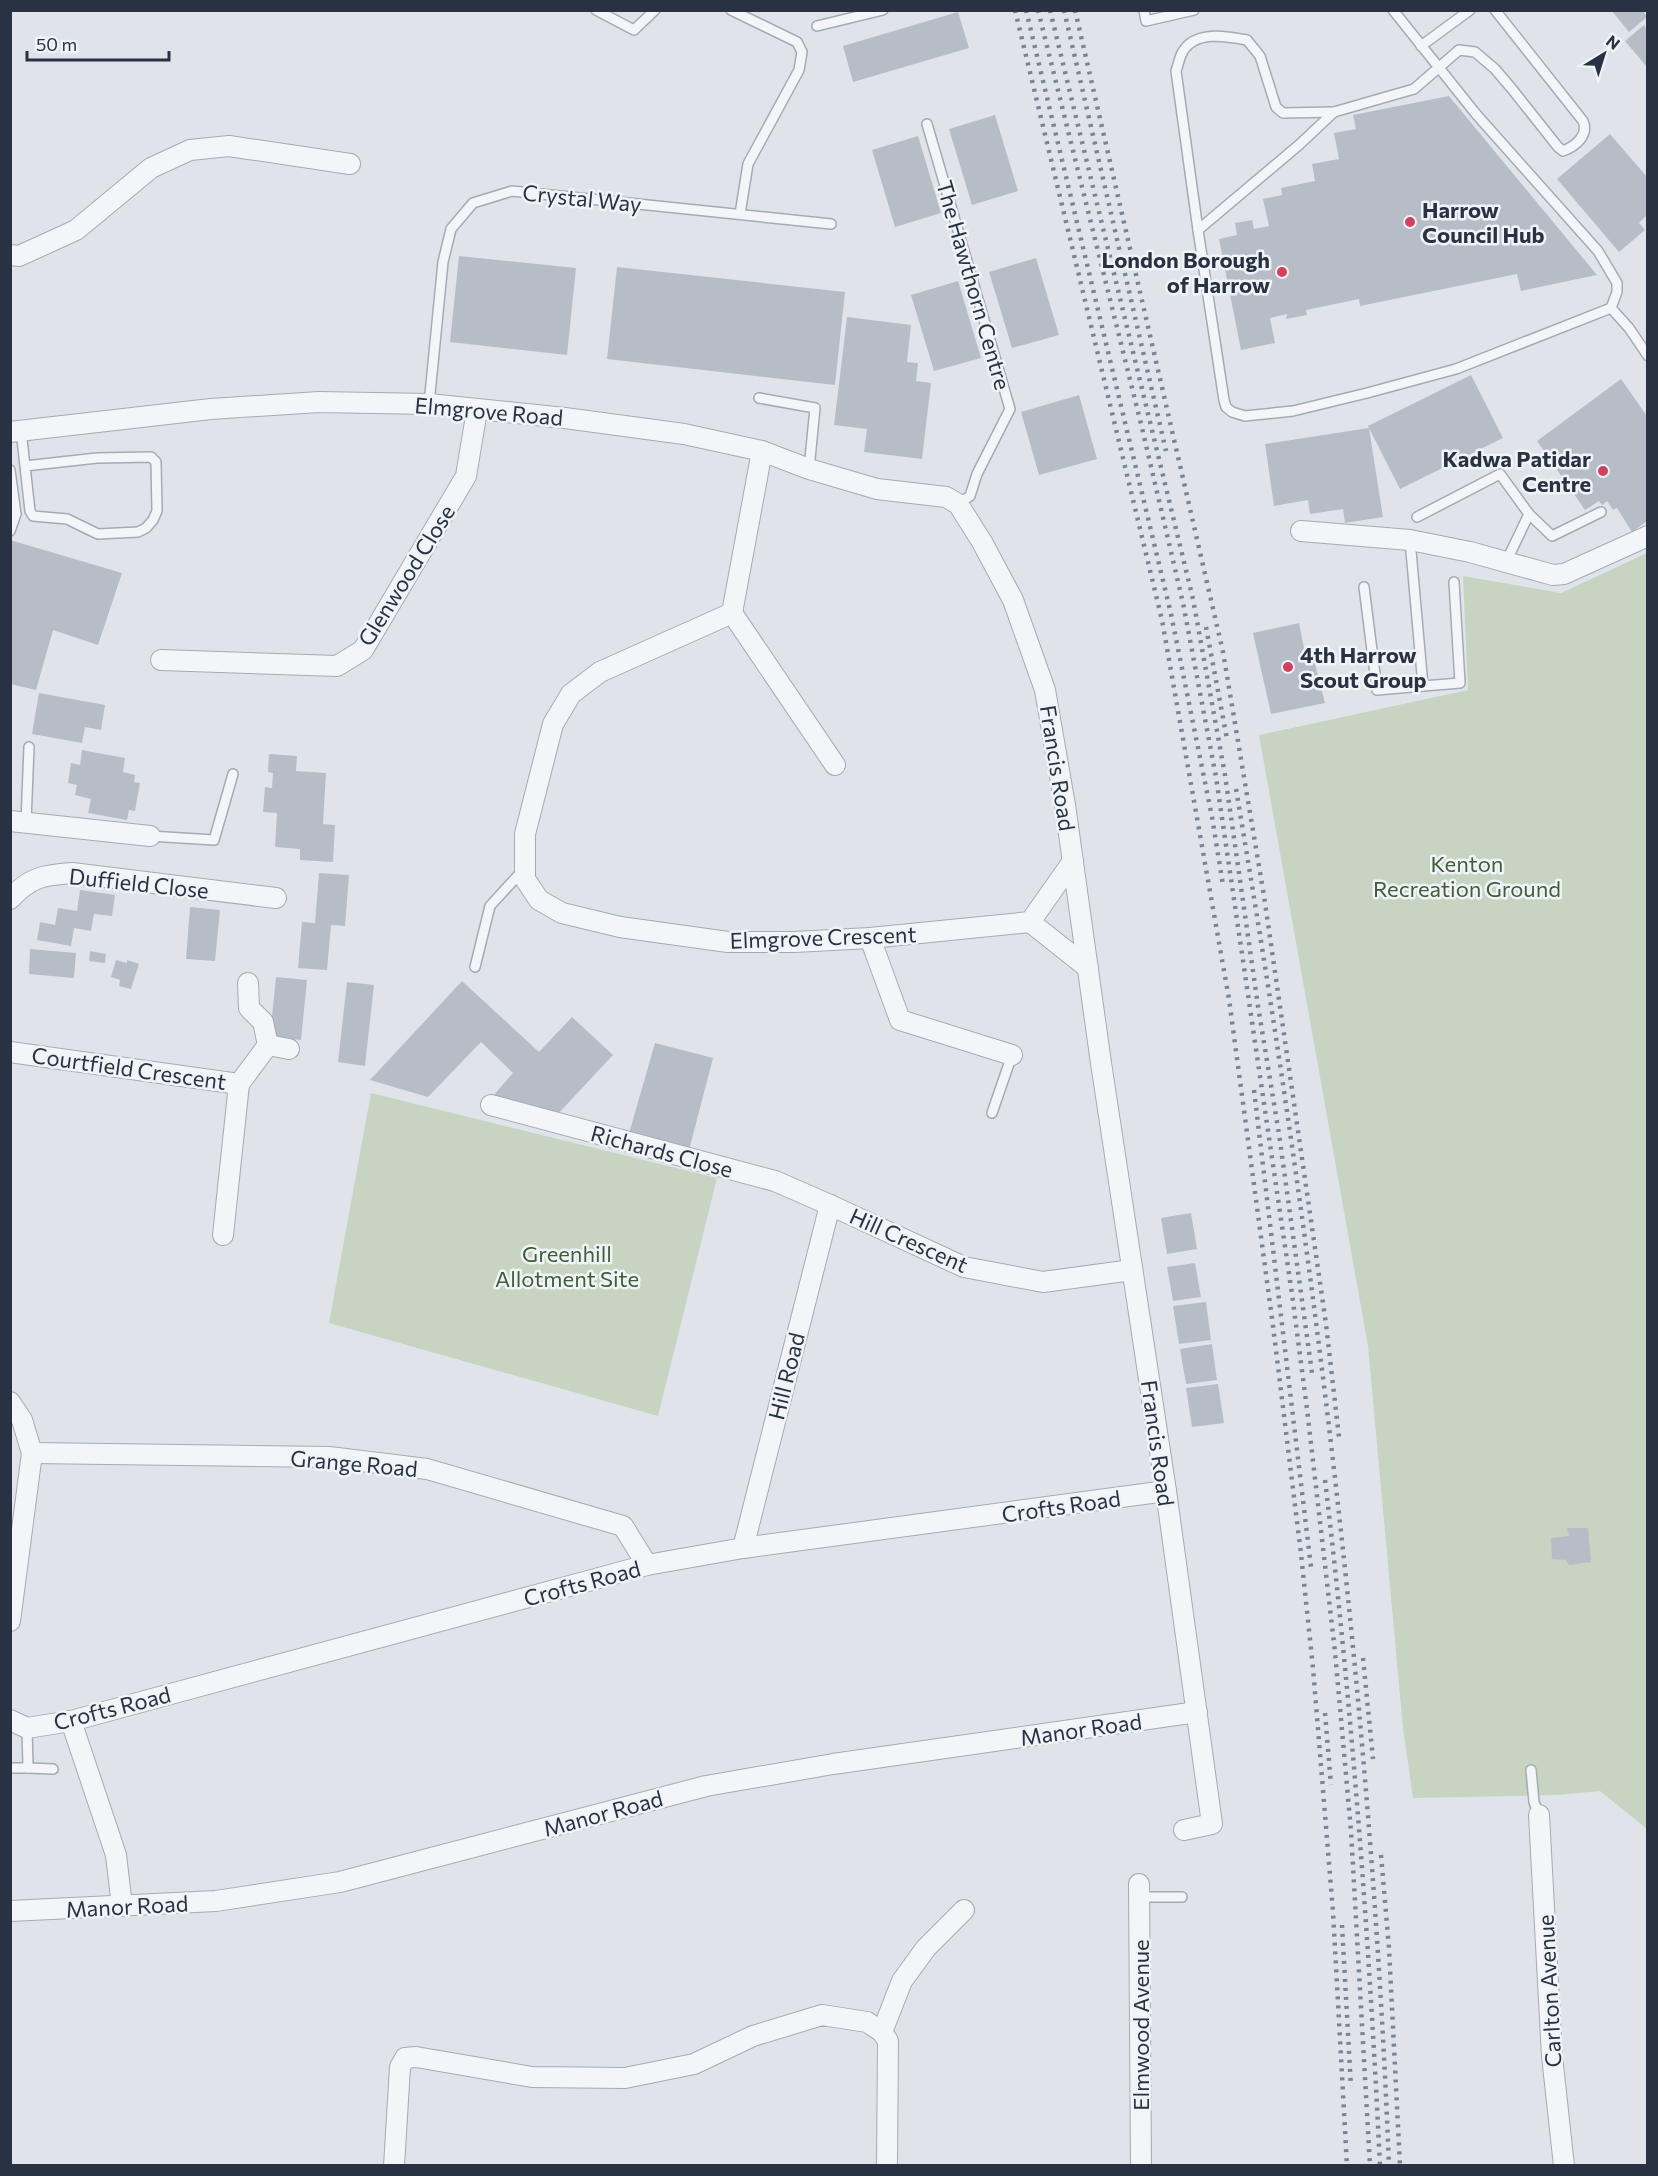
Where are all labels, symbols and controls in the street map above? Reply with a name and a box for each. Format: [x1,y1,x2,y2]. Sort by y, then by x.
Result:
scale bar [27,24,170,62]
north arrow [1574,24,1634,84]
text: N [1603,31,1624,53]
text: 50 m [36,33,77,55]
street label: The Hawthorn Centre [931,177,1017,393]
street label: Crystal Way [521,178,643,218]
place label: Harrow Council Hub [1422,196,1545,248]
marker: Harrow Council Hub [1403,215,1417,229]
place label: London Borough of Harrow [1101,246,1270,298]
marker: London Borough of Harrow [1275,265,1289,279]
street label: Elmgrove Road [414,391,564,431]
place label: Kadwa Patidar Centre [1442,445,1591,497]
marker: Kadwa Patidar Centre [1596,464,1610,478]
street label: Glenwood Close [352,499,460,651]
place label: 4th Harrow Scout Group [1300,641,1427,693]
marker: 4th Harrow Scout Group [1281,660,1295,674]
street label: Francis Road [1035,703,1081,833]
park label: Kenton Recreation Ground [1373,850,1561,902]
street label: Duffield Close [68,862,210,904]
street label: Elmgrove Crescent [729,920,917,954]
street label: Courtfield Crescent [30,1041,228,1095]
street label: Richards Close [588,1119,736,1183]
street label: Hill Crescent [846,1202,972,1278]
park label: Greenhill Allotment Site [495,1240,639,1292]
street label: Hill Road [762,1330,810,1422]
street label: Francis Road [1136,1378,1180,1508]
street label: Grange Road [289,1444,419,1482]
street label: Crofts Road [1000,1484,1122,1528]
street label: Crofts Road [521,1554,643,1612]
street label: Crofts Road [51,1680,173,1736]
street label: Manor Road [1018,1707,1144,1751]
street label: Manor Road [540,1784,666,1842]
street label: Manor Road [65,1889,189,1923]
street label: Carlton Avenue [1532,1914,1566,2068]
street label: Elmwood Avenue [1127,1939,1154,2111]

